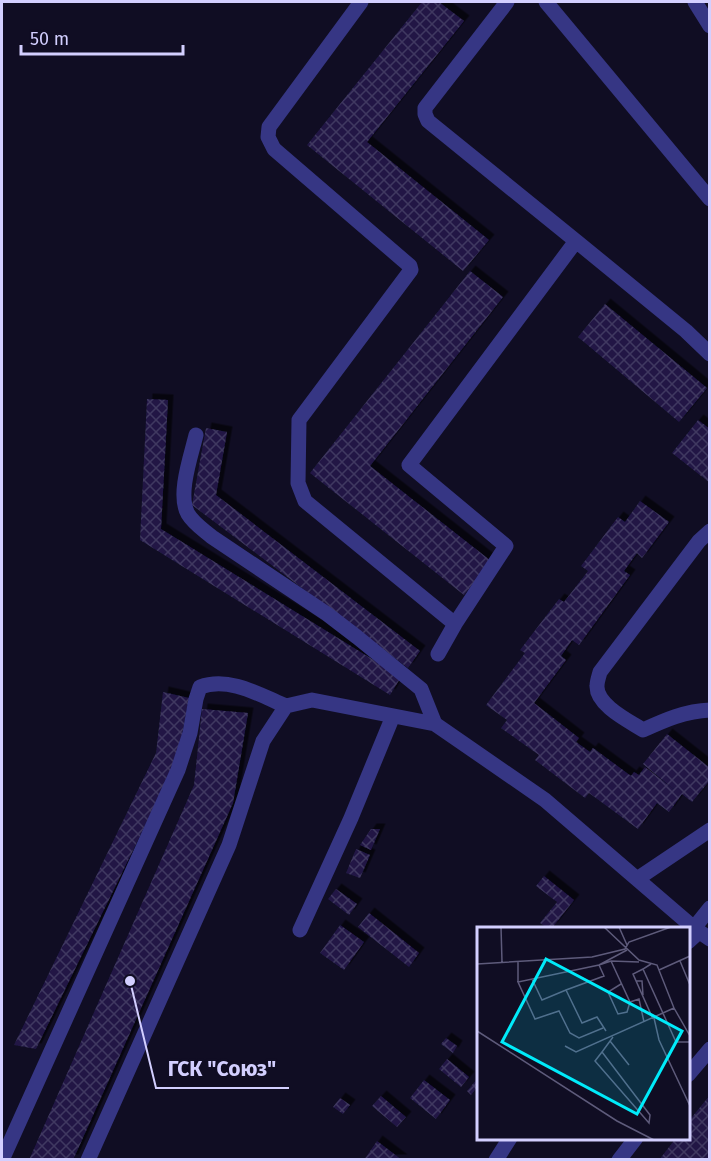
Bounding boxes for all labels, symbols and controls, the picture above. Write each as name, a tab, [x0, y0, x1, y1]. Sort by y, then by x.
scale bar	[21, 18, 183, 56]
text: 50 m	[30, 28, 69, 50]
inset map	[477, 927, 690, 1140]
callout: ГСК "Союз"	[156, 1049, 289, 1088]
text: ГСК "Союз"	[168, 1056, 276, 1082]

